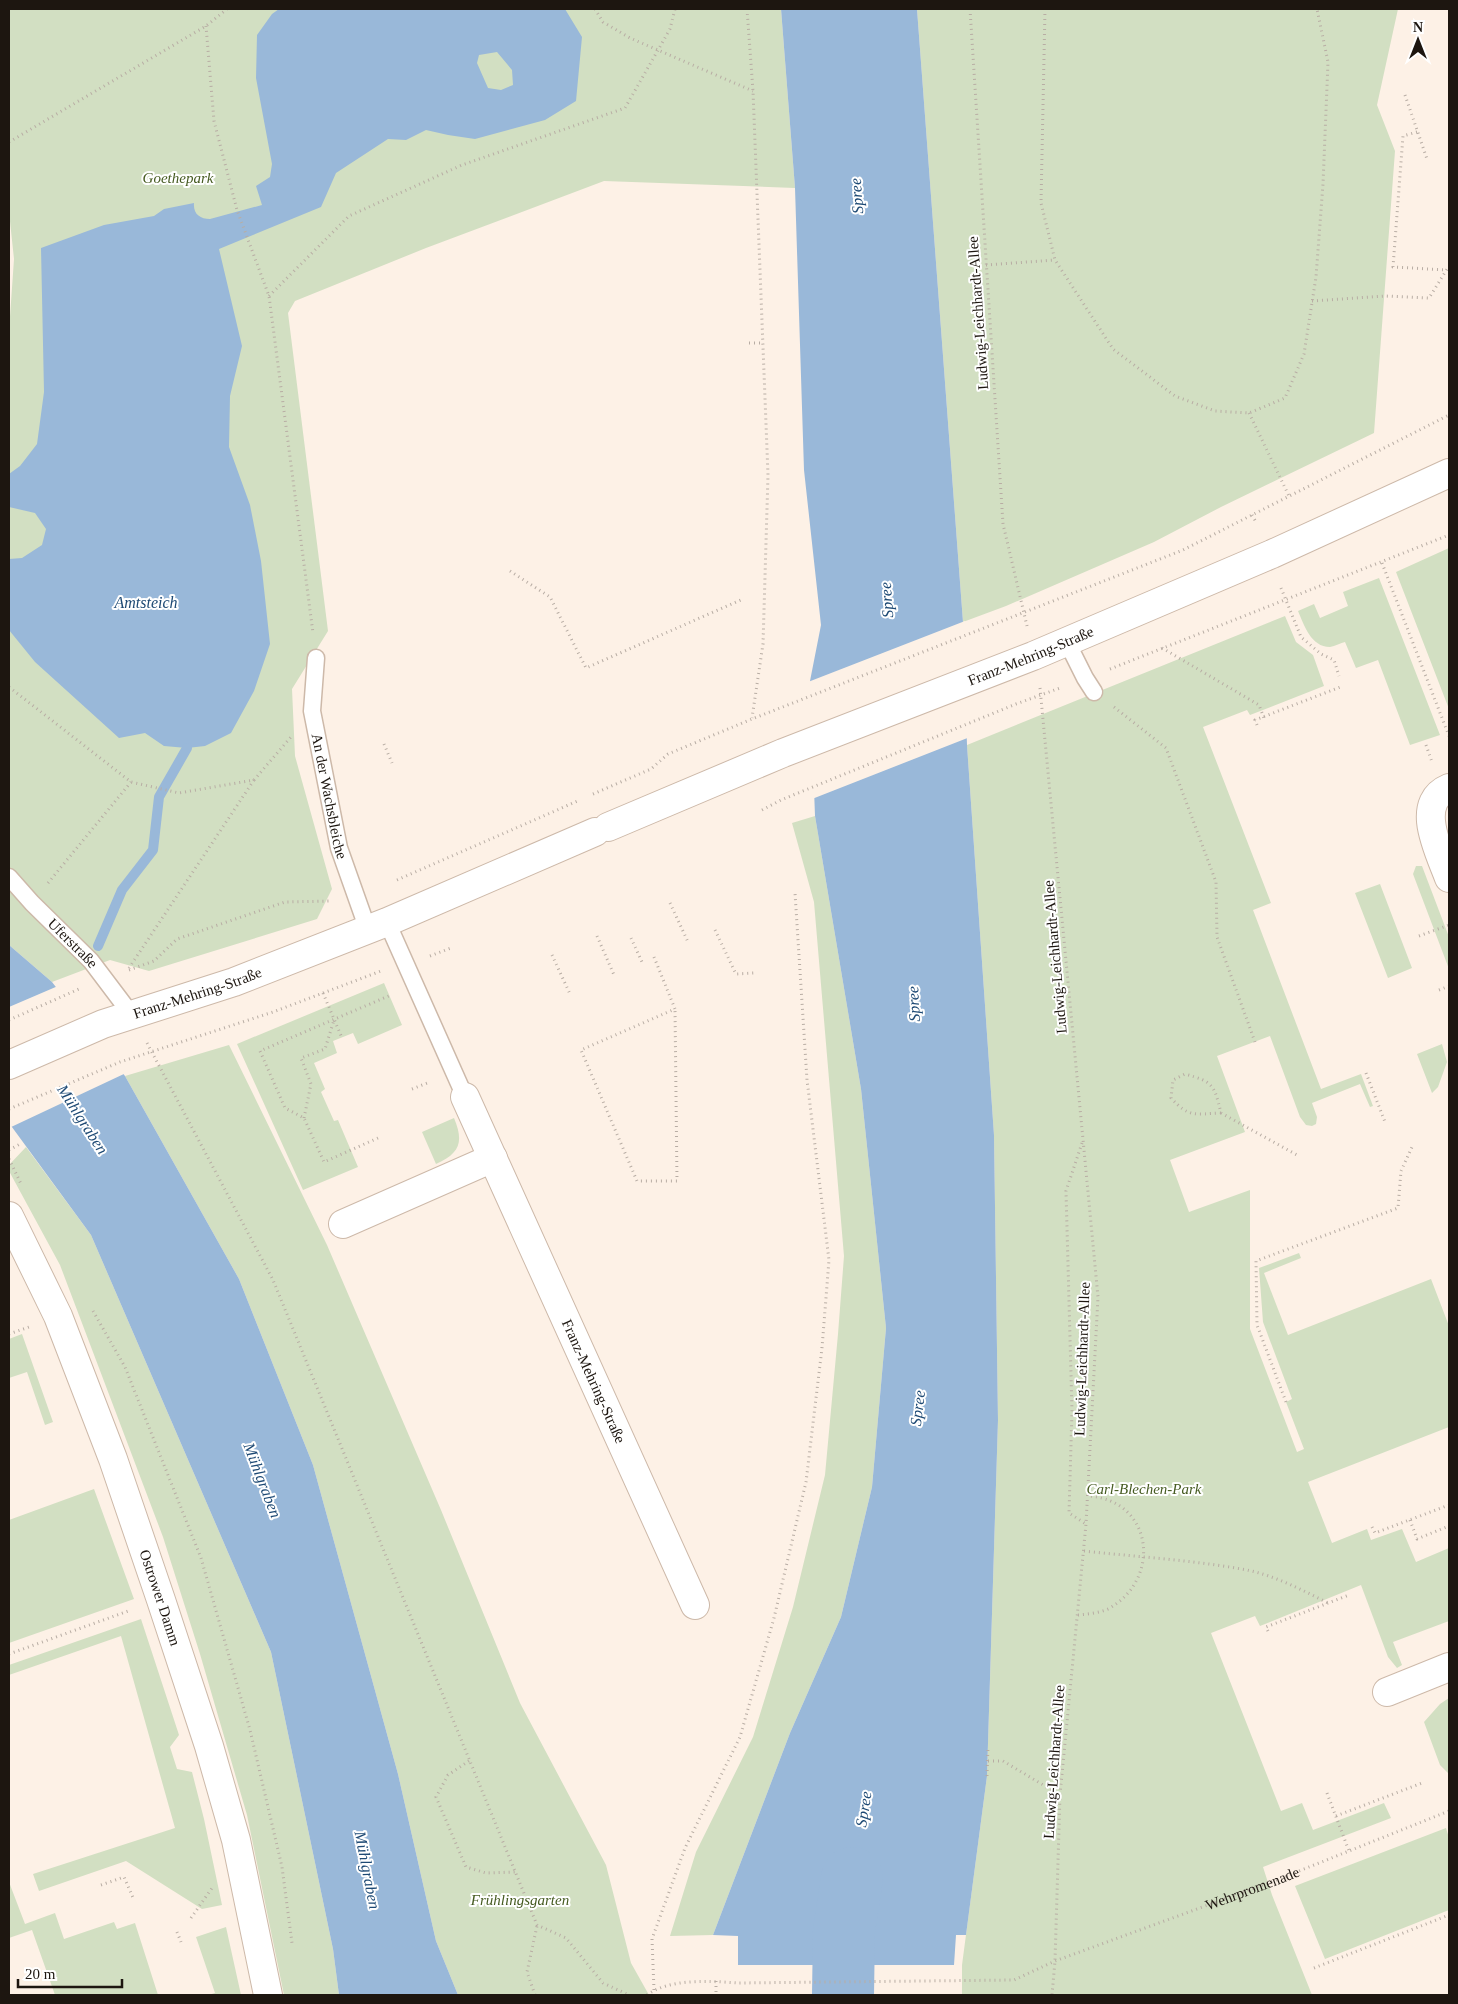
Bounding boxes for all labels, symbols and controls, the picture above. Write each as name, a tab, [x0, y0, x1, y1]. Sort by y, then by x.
north arrow	[1393, 15, 1443, 65]
text: N	[1413, 20, 1423, 35]
park label: Goethepark	[143, 170, 214, 186]
water label: Spree	[847, 177, 867, 214]
street label: Ludwig-Leichhardt-Allee	[965, 235, 991, 390]
water label: Spree	[877, 581, 897, 618]
water label: Amtsteich	[113, 594, 178, 611]
street label: Franz-Mehring-Straße	[966, 623, 1096, 689]
street label: An der Wachsbleiche	[309, 732, 350, 861]
street label: Ludwig-Leichhardt-Allee	[1040, 879, 1070, 1034]
street label: Uferstraße	[45, 915, 101, 971]
street label: Franz-Mehring-Straße	[131, 964, 264, 1022]
water label: Spree	[904, 986, 924, 1022]
water label: Mühlgraben	[53, 1081, 111, 1158]
street label: Ludwig-Leichhardt-Allee	[1071, 1281, 1093, 1436]
street label: Franz-Mehring-Straße	[559, 1317, 629, 1446]
water label: Spree	[907, 1389, 929, 1427]
water label: Mühlgraben	[239, 1439, 285, 1521]
park label: Carl-Blechen-Park	[1087, 1481, 1202, 1497]
street label: Ostrower Damm	[136, 1547, 184, 1648]
street label: Ludwig-Leichhardt-Allee	[1041, 1684, 1067, 1839]
water label: Spree	[852, 1790, 876, 1828]
water label: Mühlgraben	[350, 1829, 383, 1911]
street label: Wehrpromenade	[1203, 1864, 1302, 1913]
park label: Frühlingsgarten	[470, 1892, 569, 1908]
scale bar	[18, 1956, 121, 1988]
text: 20 m	[25, 1966, 56, 1982]

